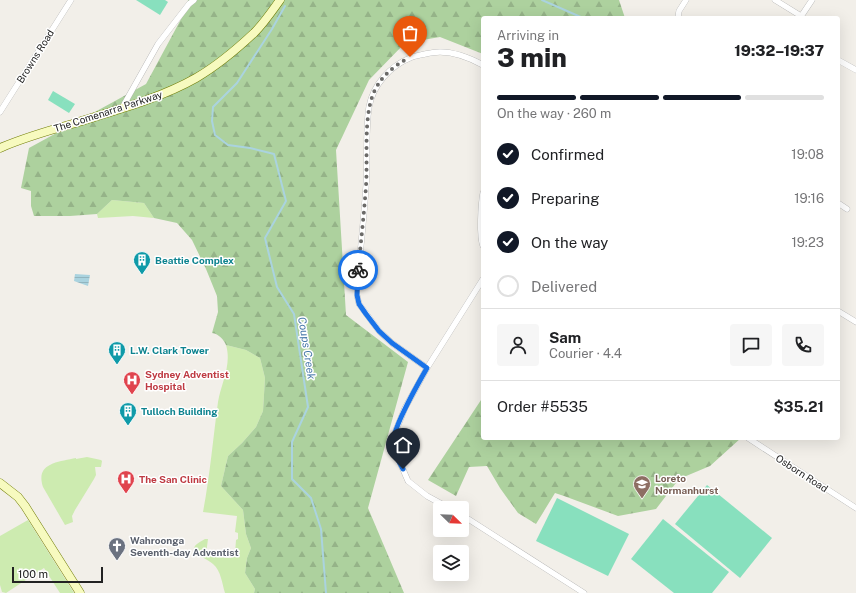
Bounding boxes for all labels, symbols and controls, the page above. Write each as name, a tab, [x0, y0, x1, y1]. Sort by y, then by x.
pin	[393, 16, 427, 57]
icon: bag	[399, 22, 421, 44]
street label: Browns Road	[14, 27, 56, 85]
text: Arriving in	[497, 28, 559, 43]
text: 3 min	[497, 42, 567, 73]
text: 19:32–19:37	[734, 42, 824, 59]
street label: The Comenarra Parkway	[52, 88, 164, 134]
text: On the way · 260 m	[497, 106, 611, 121]
icon: check	[497, 143, 519, 165]
text: Confirmed	[531, 146, 604, 163]
text: 19:08	[791, 147, 824, 162]
icon: check	[497, 187, 519, 209]
text: Preparing	[531, 190, 600, 207]
text: 19:16	[794, 191, 824, 206]
icon: check	[497, 231, 519, 253]
text: On the way	[531, 234, 608, 251]
text: 19:23	[791, 235, 824, 250]
building icon: Beattie Complex	[132, 250, 152, 275]
courier	[338, 250, 378, 290]
place label: Beattie Complex	[155, 254, 234, 266]
icon: bike	[347, 259, 369, 281]
text: Delivered	[531, 278, 597, 295]
water label: Coups Creek	[296, 316, 318, 380]
button: person	[497, 324, 539, 366]
button: chat	[730, 324, 772, 366]
button: phone	[782, 324, 824, 366]
text: Sam	[549, 329, 581, 346]
building icon: L.W. Clark Tower	[107, 340, 127, 365]
place label: L.W. Clark Tower	[130, 344, 209, 356]
text: Courier · 4.4	[549, 346, 622, 361]
place label: Sydney Adventist Hospital	[145, 368, 229, 392]
hospital icon: Sydney Adventist Hospital	[122, 370, 142, 395]
text: Order #5535	[497, 398, 588, 415]
text: $35.21	[773, 398, 824, 415]
building icon: Tulloch Building	[118, 401, 138, 426]
place label: Tulloch Building	[141, 405, 218, 417]
pin	[386, 428, 420, 469]
icon: home	[392, 434, 414, 456]
street label: Osborn Road	[774, 452, 830, 494]
hospital icon: The San Clinic	[116, 469, 136, 494]
place label: Loreto Normanhurst	[655, 472, 719, 496]
place label: The San Clinic	[139, 473, 207, 485]
school or university icon: Loreto Normanhurst	[632, 474, 652, 499]
north arrow	[433, 501, 469, 537]
map controls	[433, 501, 469, 581]
place label: Wahroonga Seventh-day Adventist	[130, 534, 239, 558]
church icon: Wahroonga Seventh-day Adventist	[107, 536, 127, 561]
button: layers	[433, 545, 469, 581]
scale bar	[12, 565, 103, 584]
text: 100 m	[18, 568, 48, 580]

